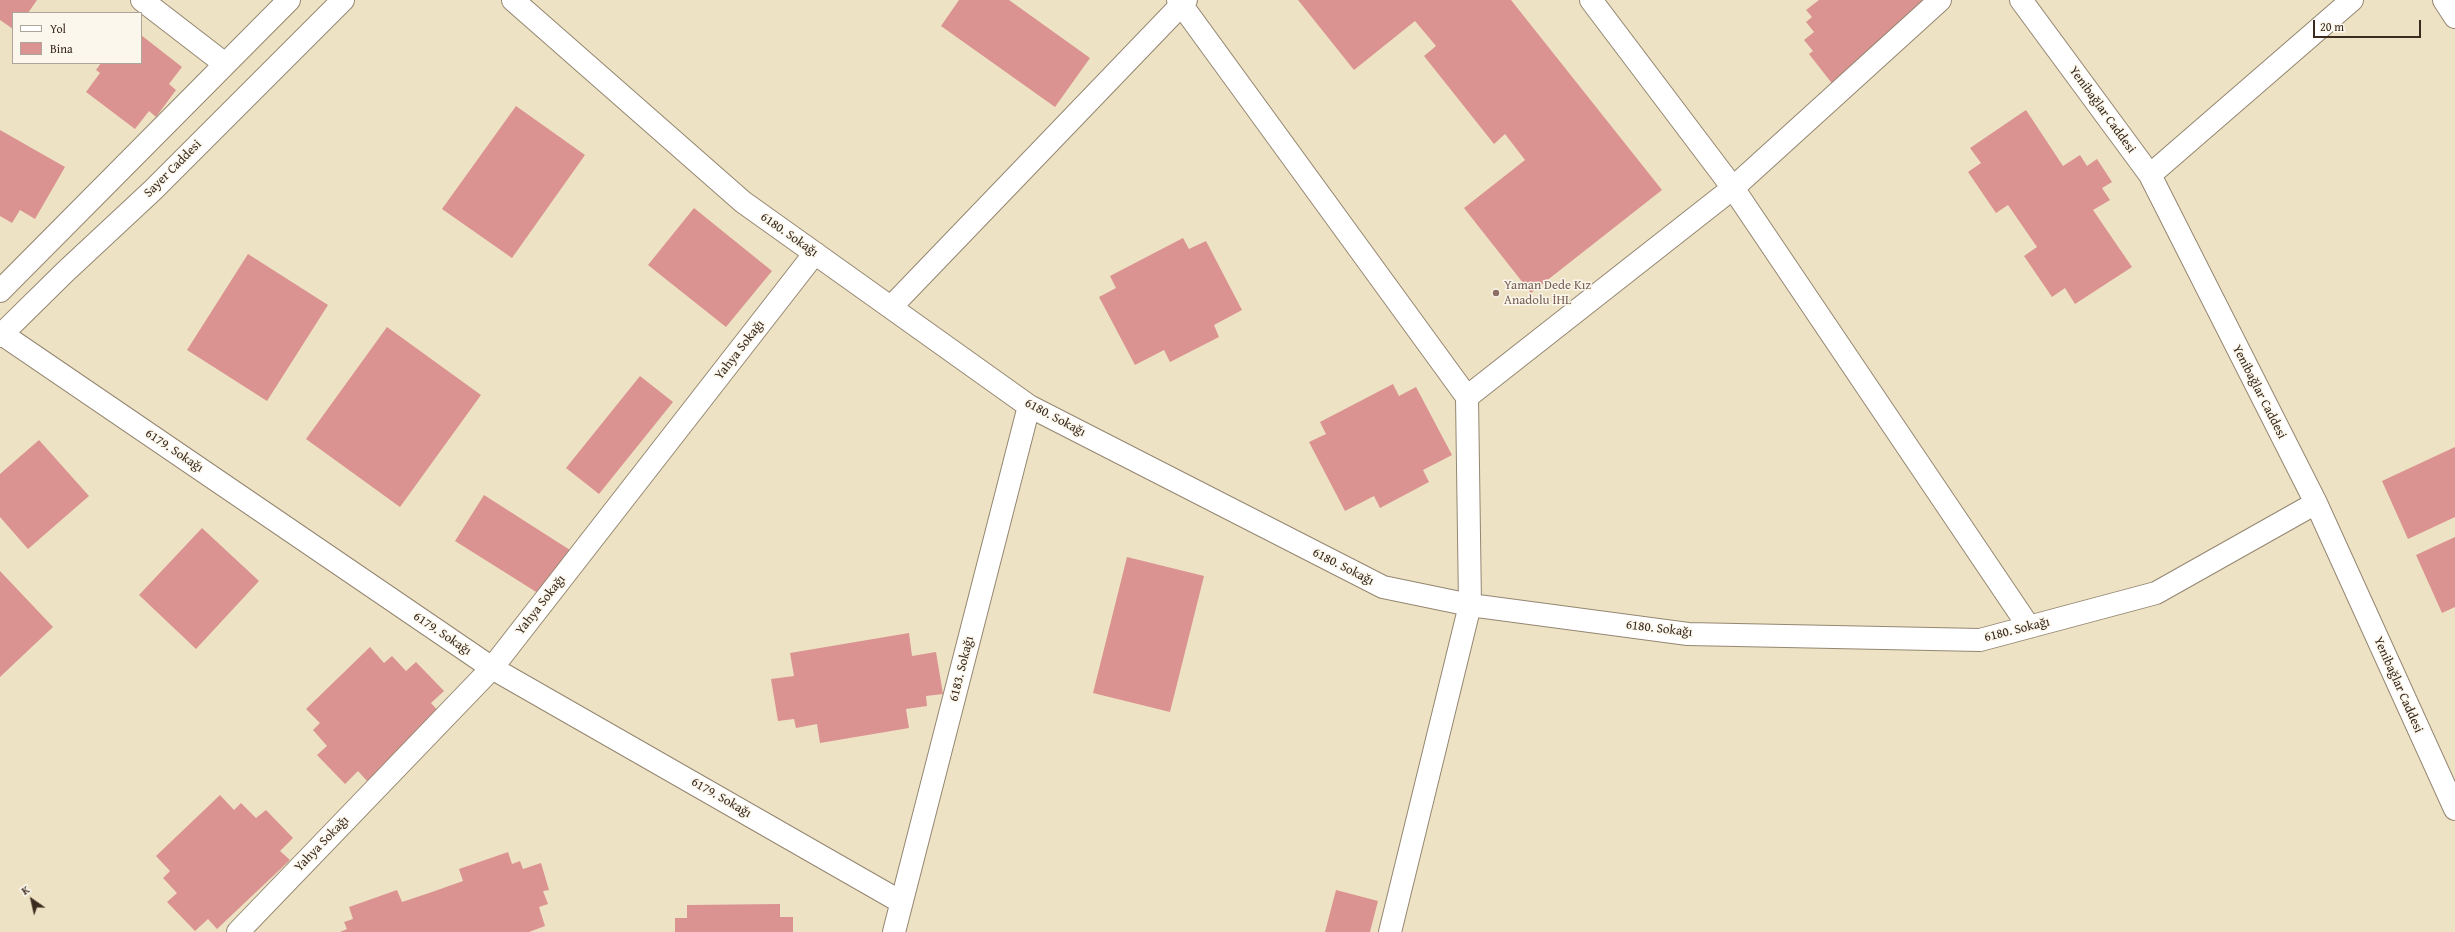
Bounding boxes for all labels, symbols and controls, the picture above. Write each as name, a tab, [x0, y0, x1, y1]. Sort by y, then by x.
legend	[12, 12, 142, 64]
scale bar	[2315, 12, 2423, 38]
text: 20 m	[2320, 18, 2344, 35]
text: Yol	[50, 20, 66, 37]
text: Bina	[50, 40, 73, 57]
street label: Yenibağlar Caddesi	[2065, 64, 2139, 156]
street label: Sayer Caddesi	[141, 137, 205, 201]
street label: 6180. Sokağı	[757, 209, 821, 261]
place label: Yaman Dede Kız Anadolu İHL	[1504, 278, 1591, 309]
marker: Yaman Dede Kız Anadolu İHL	[1491, 288, 1501, 298]
street label: Yahya Sokağı	[712, 317, 768, 383]
street label: Yenibağlar Caddesi	[2229, 342, 2289, 442]
street label: 6180. Sokağı	[1022, 395, 1088, 441]
street label: 6179. Sokağı	[142, 426, 206, 476]
street label: 6180. Sokağı	[1310, 545, 1376, 589]
street label: Yahya Sokağı	[513, 572, 569, 638]
street label: 6179. Sokağı	[410, 609, 474, 659]
street label: 6180. Sokağı	[1983, 614, 2051, 646]
street label: 6180. Sokağı	[1625, 617, 1693, 641]
street label: 6183. Sokağı	[946, 635, 978, 703]
street label: Yenibağlar Caddesi	[2370, 635, 2426, 735]
street label: 6179. Sokağı	[688, 775, 754, 821]
street label: Yahya Sokağı	[292, 813, 352, 875]
north arrow	[12, 880, 52, 920]
text: K	[18, 881, 33, 899]

